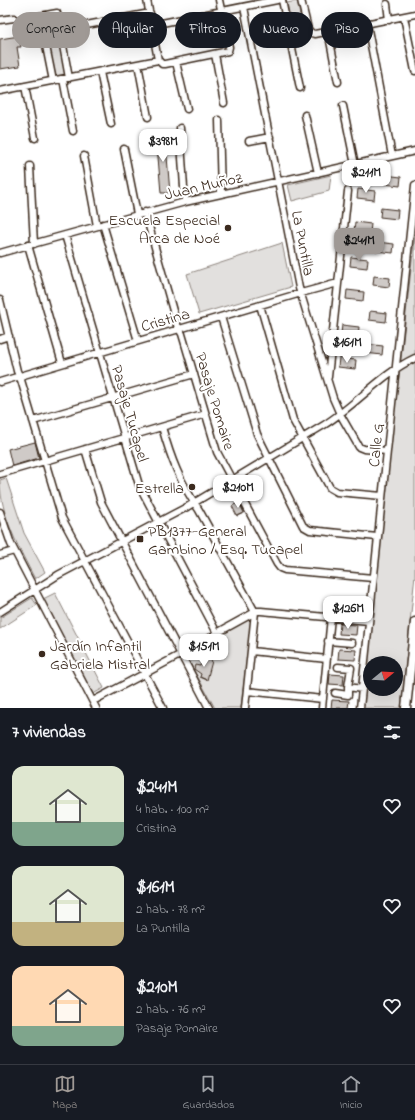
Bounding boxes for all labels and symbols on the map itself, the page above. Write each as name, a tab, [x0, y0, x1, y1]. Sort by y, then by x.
pin: $398M	[135, 129, 191, 163]
pin: $211M	[338, 160, 394, 194]
street label: Juan Muñoz	[162, 166, 245, 208]
place label: Escuela Especial Arca de Noé	[108, 209, 221, 251]
street label: La Puntilla	[284, 209, 320, 278]
marker: Escuela Especial Arca de Noé	[223, 223, 233, 233]
pin: $241M	[331, 228, 387, 262]
street label: Cristina	[138, 303, 193, 339]
pin: $161M	[319, 330, 375, 364]
street label: Pasaje Pomaire	[188, 350, 241, 454]
street label: Pasaje Tucapel	[104, 362, 154, 465]
street label: Calle G	[363, 422, 391, 468]
pin: $210M	[210, 475, 266, 509]
place label: Estrella	[135, 477, 184, 501]
marker: Estrella	[187, 482, 197, 492]
place label: PB1377-General Gambino / Esq. Tucapel	[148, 520, 303, 562]
marker: PB1377-General Gambino / Esq. Tucapel	[135, 534, 145, 544]
pin: $126M	[320, 596, 376, 630]
pin: $151M	[176, 634, 232, 668]
place label: Jardín Infantil Gabriela Mistral	[50, 635, 150, 677]
marker: Jardín Infantil Gabriela Mistral	[37, 649, 47, 659]
north arrow	[363, 656, 403, 696]

